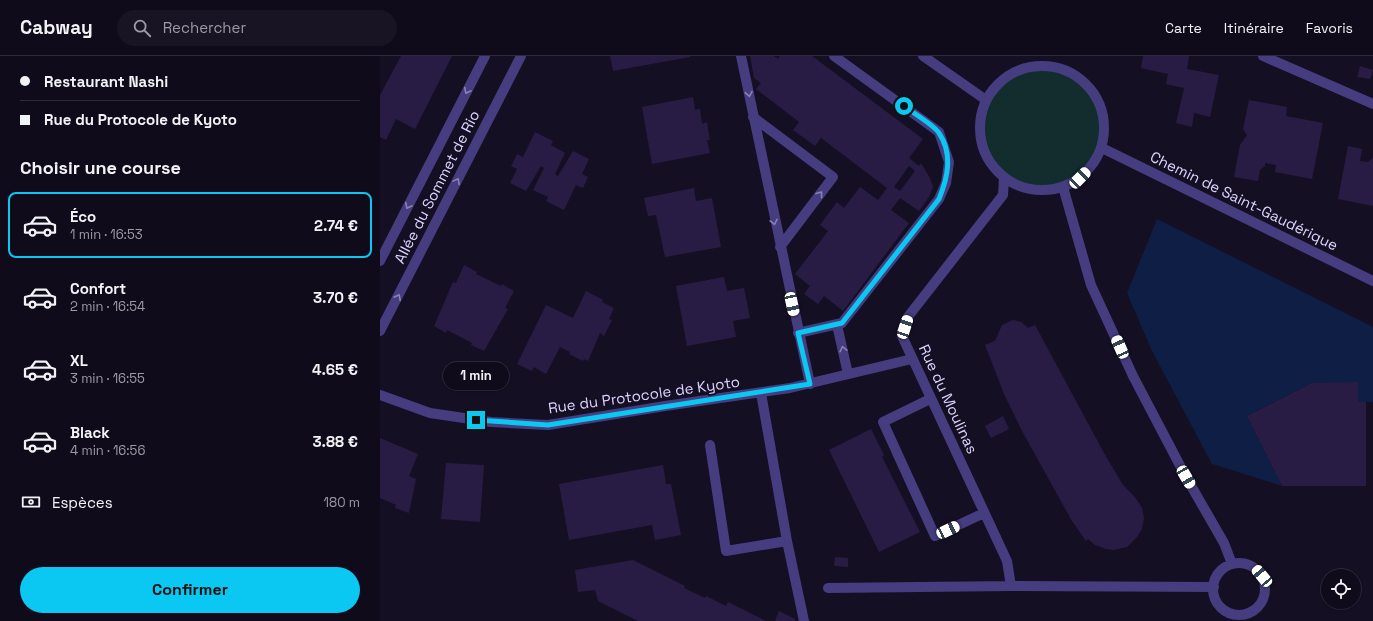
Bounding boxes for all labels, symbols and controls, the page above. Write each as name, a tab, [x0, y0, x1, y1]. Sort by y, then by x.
search box	[117, 10, 397, 46]
text: Cabway	[20, 15, 93, 40]
icon: search	[131, 17, 153, 39]
text: Rechercher	[163, 18, 246, 37]
text: Carte	[1165, 19, 1202, 37]
text: Itinéraire	[1224, 19, 1284, 37]
text: Favoris	[1306, 19, 1353, 37]
text: Restaurant Nashi	[44, 72, 168, 91]
one-way arrow	[465, 86, 472, 94]
one-way arrow	[744, 91, 752, 97]
route start	[895, 97, 913, 115]
street label: Allée du Sommet de Rio	[390, 107, 483, 267]
text: Rue du Protocole de Kyoto	[44, 110, 237, 129]
street label: Chemin de Saint-Gaudérique	[1147, 147, 1341, 254]
text: Choisir une course	[20, 156, 181, 179]
car	[1067, 165, 1093, 191]
one-way arrow	[452, 178, 460, 185]
one-way arrow	[815, 191, 822, 198]
one-way arrow	[405, 202, 413, 210]
icon: car	[22, 207, 58, 243]
text: Éco	[70, 207, 96, 226]
text: 2.74 €	[314, 216, 358, 235]
one-way arrow	[770, 218, 778, 225]
text: 1 min · 16:53	[70, 226, 143, 243]
icon: car	[22, 279, 58, 315]
text: Confort	[70, 279, 126, 298]
text: 3.70 €	[313, 288, 358, 307]
car	[784, 291, 800, 317]
one-way arrow	[393, 293, 401, 301]
text: 2 min · 16:54	[70, 298, 145, 315]
car	[896, 314, 914, 340]
car	[1110, 334, 1130, 360]
street label: Rue du Moulinas	[915, 341, 982, 457]
one-way arrow	[839, 346, 847, 353]
icon: car	[22, 351, 58, 387]
text: XL	[70, 351, 88, 370]
text: 4.65 €	[312, 360, 358, 379]
callout: 1 min	[443, 362, 509, 390]
text: 1 min	[460, 367, 492, 384]
text: 3 min · 16:55	[70, 370, 145, 387]
street label: Rue du Protocole de Kyoto	[547, 372, 741, 417]
route end	[467, 411, 485, 429]
icon: car	[22, 423, 58, 459]
text: Black	[70, 423, 110, 442]
text: 3.88 €	[312, 432, 358, 451]
text: 4 min · 16:56	[70, 442, 145, 459]
car	[1175, 464, 1197, 490]
icon: cash	[20, 491, 42, 513]
text: Espèces	[52, 493, 113, 512]
text: 180 m	[324, 494, 360, 511]
car	[935, 519, 961, 541]
car	[1250, 563, 1274, 589]
button: Confirmer	[20, 567, 360, 613]
map controls	[1321, 569, 1361, 609]
button: locate	[1321, 569, 1361, 609]

